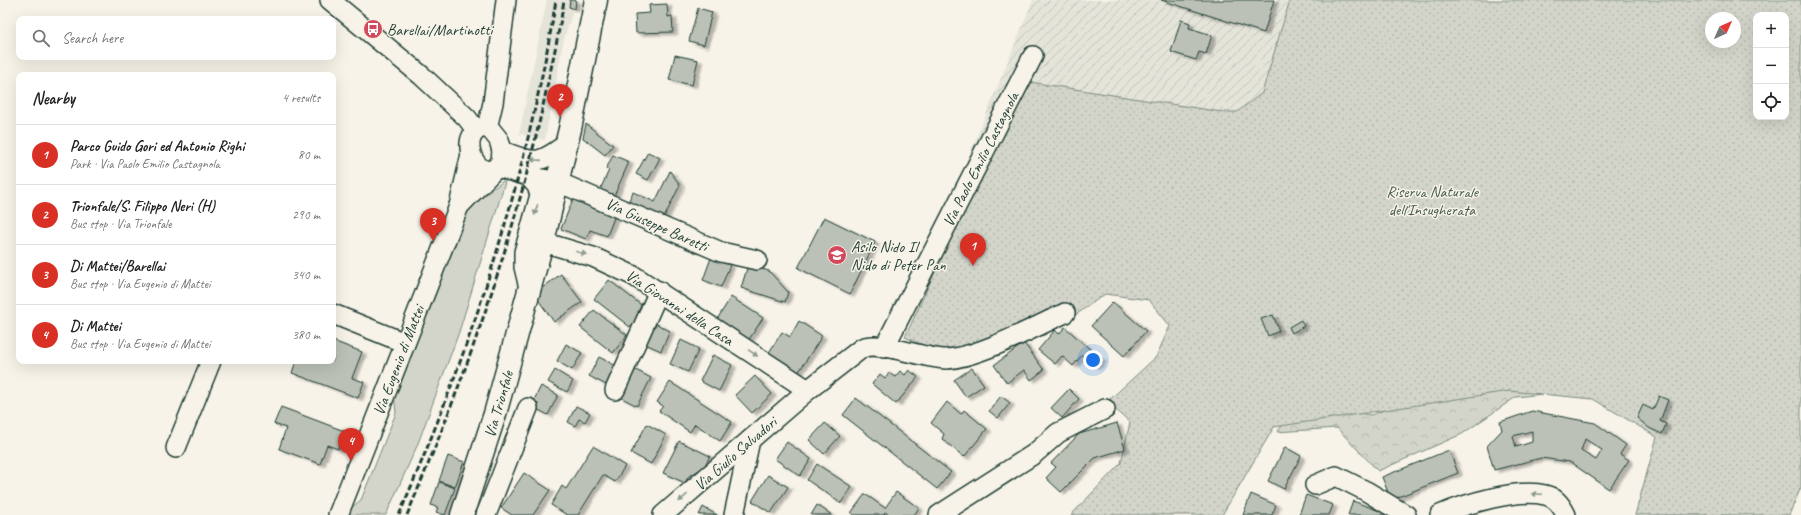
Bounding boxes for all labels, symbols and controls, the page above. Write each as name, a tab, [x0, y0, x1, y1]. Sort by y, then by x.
north arrow	[1705, 12, 1741, 48]
map controls	[1753, 12, 1789, 120]
button: +	[1753, 12, 1789, 48]
search box	[16, 16, 336, 60]
bus stop icon: Barellai/Martinotti	[362, 18, 384, 40]
place label: Barellai/Martinotti	[387, 20, 495, 40]
icon: search	[30, 27, 52, 49]
text: Search here	[62, 29, 123, 48]
button: −	[1753, 48, 1789, 84]
pin: 2	[547, 84, 573, 117]
button: locate	[1753, 84, 1789, 120]
text: Nearby	[32, 88, 75, 109]
street label: Via Paolo Emilio Castagnola	[938, 88, 1024, 230]
text: 4 results	[282, 90, 320, 106]
text: Parco Guido Gori ed Antonio Righi	[70, 137, 244, 156]
text: 1	[42, 147, 48, 163]
text: 80 m	[298, 147, 320, 163]
text: Park · Via Paolo Emilio Castagnola	[70, 156, 220, 172]
one-way arrow	[530, 156, 542, 163]
park label: Riserva Naturale dell'Insugherata	[1386, 182, 1480, 220]
street label: Via Giuseppe Baretti	[602, 193, 713, 257]
text: Trionfale/S. Filippo Neri (H)	[70, 197, 215, 216]
one-way arrow	[533, 204, 539, 217]
text: 2	[42, 207, 48, 223]
text: 290 m	[292, 207, 320, 223]
pin: 3	[420, 208, 446, 241]
text: Bus stop · Via Trionfale	[70, 216, 172, 232]
pin: 1	[960, 233, 986, 266]
place label: Asilo Nido Il Nido di Peter Pan	[851, 237, 947, 275]
school or university icon: Asilo Nido Il Nido di Peter Pan	[826, 244, 848, 266]
one-way arrow	[575, 250, 587, 256]
text: Di Mattei/Barellai	[70, 257, 165, 276]
street label: Via Giovanni della Casa	[622, 266, 738, 351]
text: 3	[42, 267, 48, 283]
text: 340 m	[292, 267, 320, 283]
text: Bus stop · Via Eugenio di Mattei	[70, 276, 210, 292]
street label: Via Eugenio di Mattei	[369, 301, 430, 418]
text: Di Mattei	[70, 317, 121, 336]
text: 4	[42, 327, 48, 343]
text: 380 m	[292, 327, 320, 343]
text: Bus stop · Via Eugenio di Mattei	[70, 336, 210, 352]
one-way arrow	[747, 350, 758, 357]
your location	[1083, 350, 1103, 370]
street label: Via Trionfale	[480, 367, 518, 440]
street label: Via Giulio Salvadori	[690, 411, 783, 495]
pin: 4	[338, 428, 364, 461]
one-way arrow	[1530, 491, 1543, 497]
one-way arrow	[677, 493, 688, 502]

